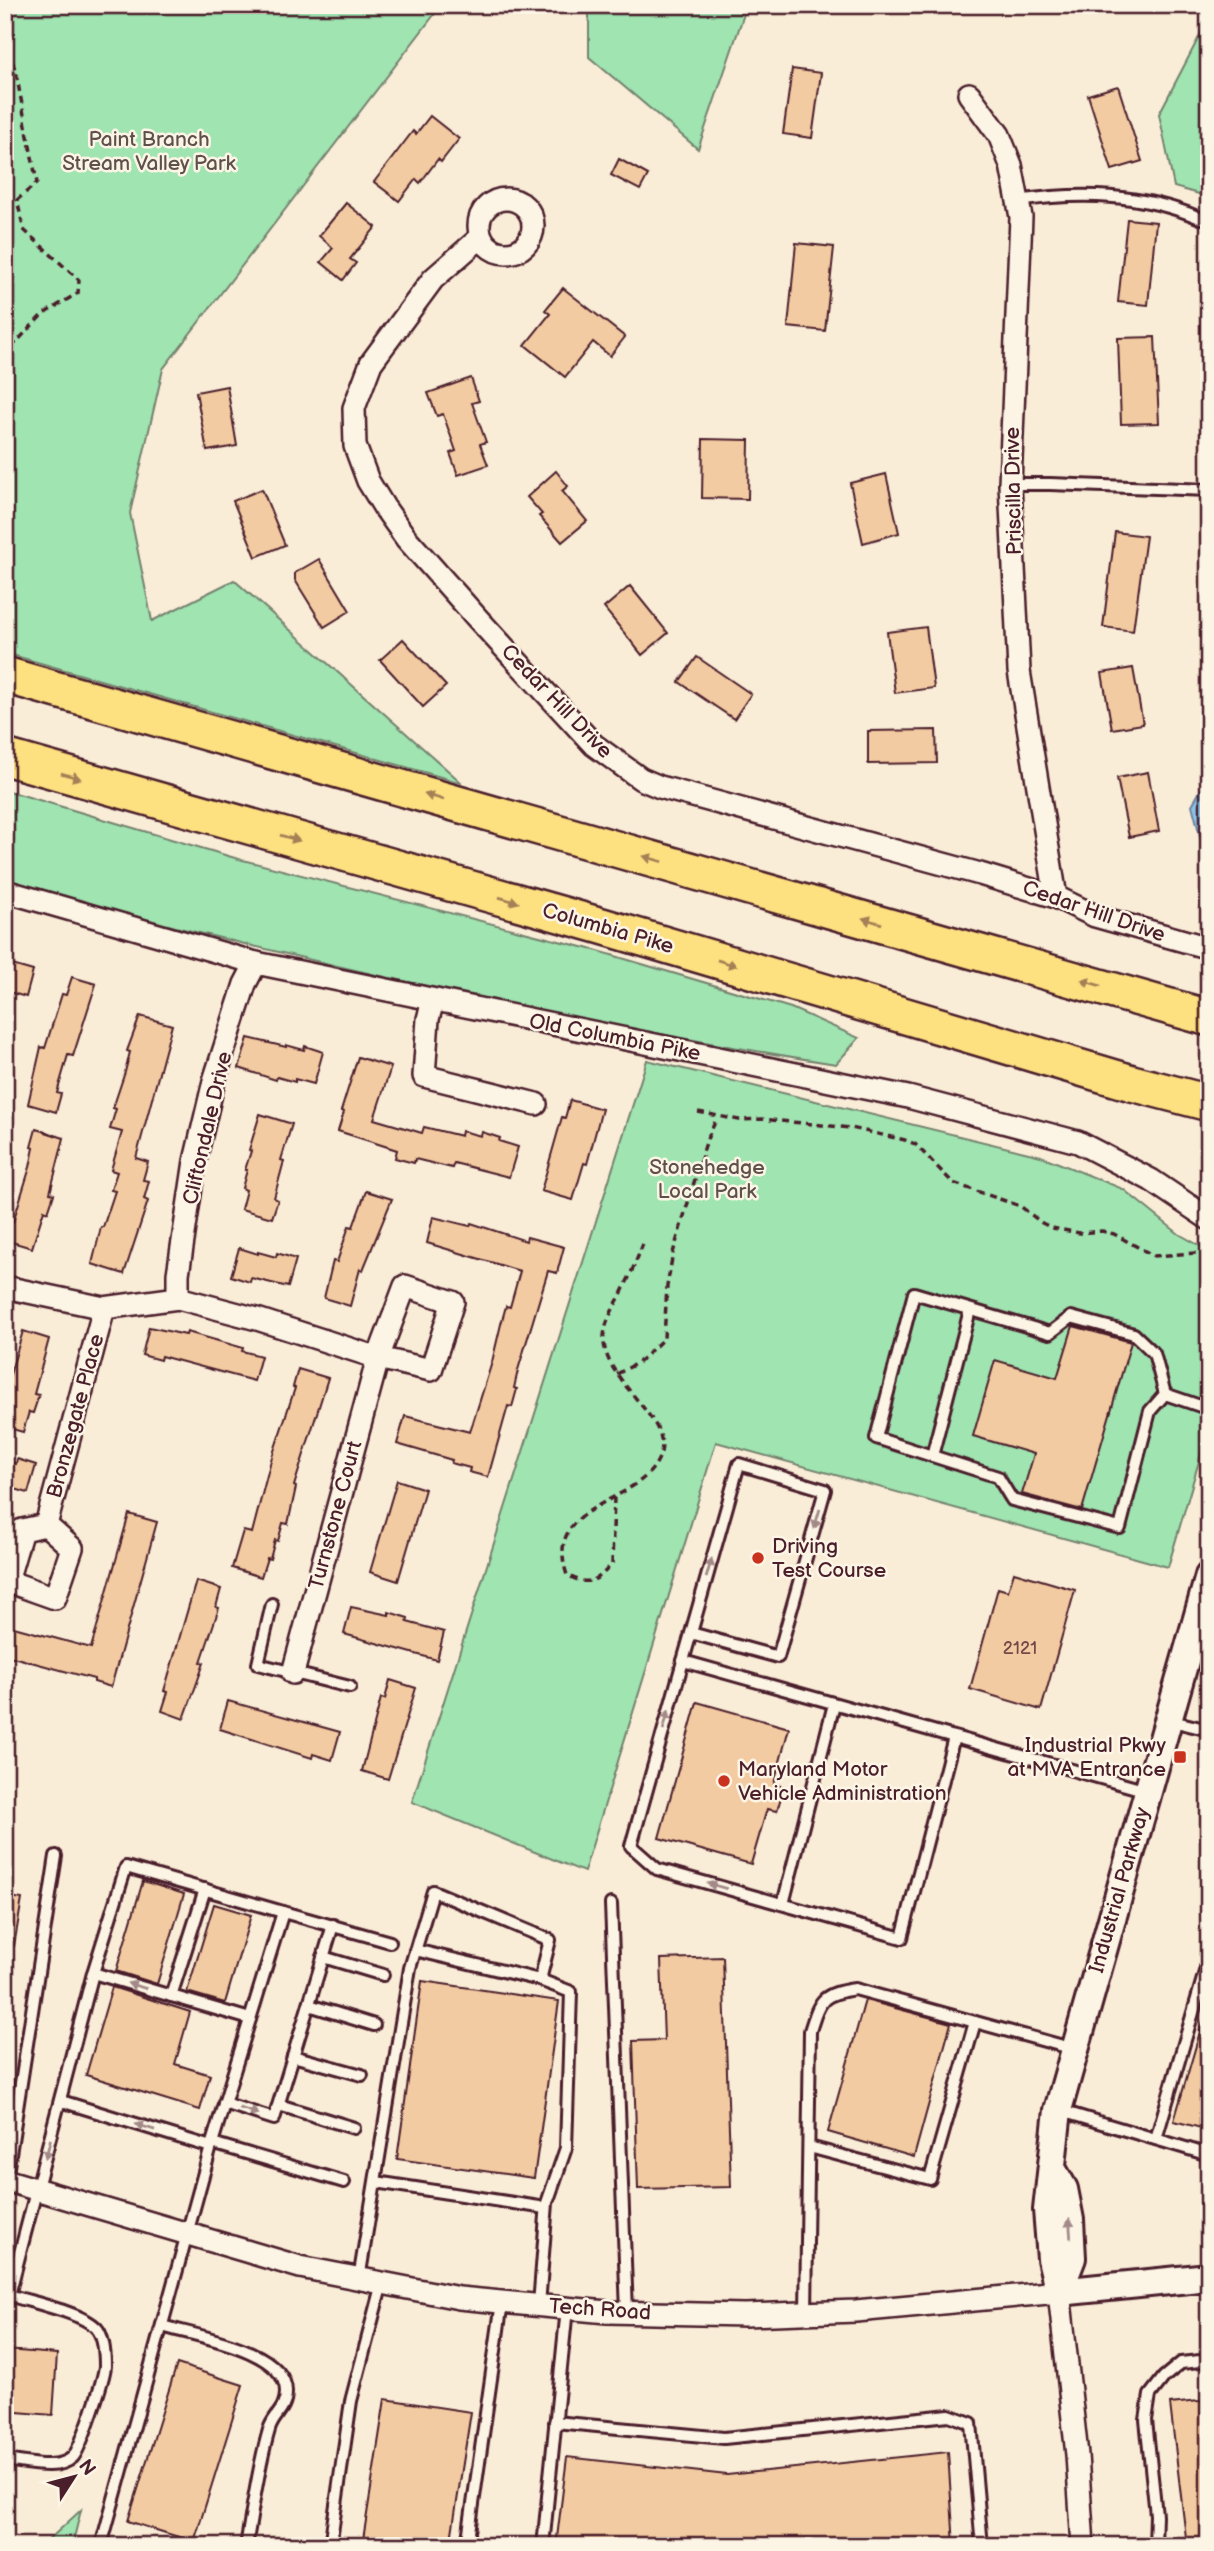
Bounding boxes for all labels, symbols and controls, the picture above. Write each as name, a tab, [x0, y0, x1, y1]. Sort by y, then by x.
park label: Paint Branch Stream Valley Park	[62, 127, 237, 176]
street label: Priscilla Drive	[1000, 427, 1027, 555]
street label: Cedar Hill Drive	[496, 639, 617, 764]
one-way arrow	[61, 771, 82, 781]
one-way arrow	[423, 791, 444, 801]
one-way arrow	[280, 833, 301, 843]
one-way arrow	[642, 853, 663, 863]
street label: Cedar Hill Drive	[1019, 875, 1168, 948]
one-way arrow	[498, 895, 519, 905]
street label: Columbia Pike	[539, 898, 676, 959]
one-way arrow	[861, 915, 882, 925]
one-way arrow	[717, 959, 738, 969]
one-way arrow	[1080, 977, 1101, 987]
street label: Old Columbia Pike	[527, 1009, 703, 1066]
street label: Cliftondale Drive	[178, 1049, 237, 1207]
park label: Stonehedge Local Park	[649, 1155, 765, 1204]
street label: Bronzegate Place	[42, 1331, 109, 1501]
street label: Turnstone Court	[304, 1438, 367, 1592]
one-way arrow	[811, 1509, 821, 1530]
place label: Driving Test Course	[772, 1534, 886, 1583]
marker: Driving Test Course	[750, 1550, 766, 1566]
one-way arrow	[705, 1557, 715, 1578]
house number: 2121	[1003, 1638, 1037, 1659]
one-way arrow	[662, 1709, 672, 1730]
place label: Industrial Pkwy at MVA Entrance	[1007, 1733, 1167, 1782]
marker: Industrial Pkwy at MVA Entrance	[1172, 1749, 1188, 1765]
place label: Maryland Motor Vehicle Administration	[738, 1757, 947, 1806]
marker: Maryland Motor Vehicle Administration	[716, 1773, 732, 1789]
street label: Industrial Parkway	[1084, 1804, 1155, 1976]
one-way arrow	[706, 1880, 727, 1890]
one-way arrow	[126, 1981, 147, 1991]
one-way arrow	[239, 2106, 260, 2117]
one-way arrow	[135, 2121, 156, 2132]
one-way arrow	[42, 2138, 53, 2160]
one-way arrow	[1064, 2217, 1075, 2239]
street label: Tech Road	[548, 2293, 652, 2326]
north arrow	[38, 2442, 108, 2512]
text: N	[73, 2455, 100, 2480]

